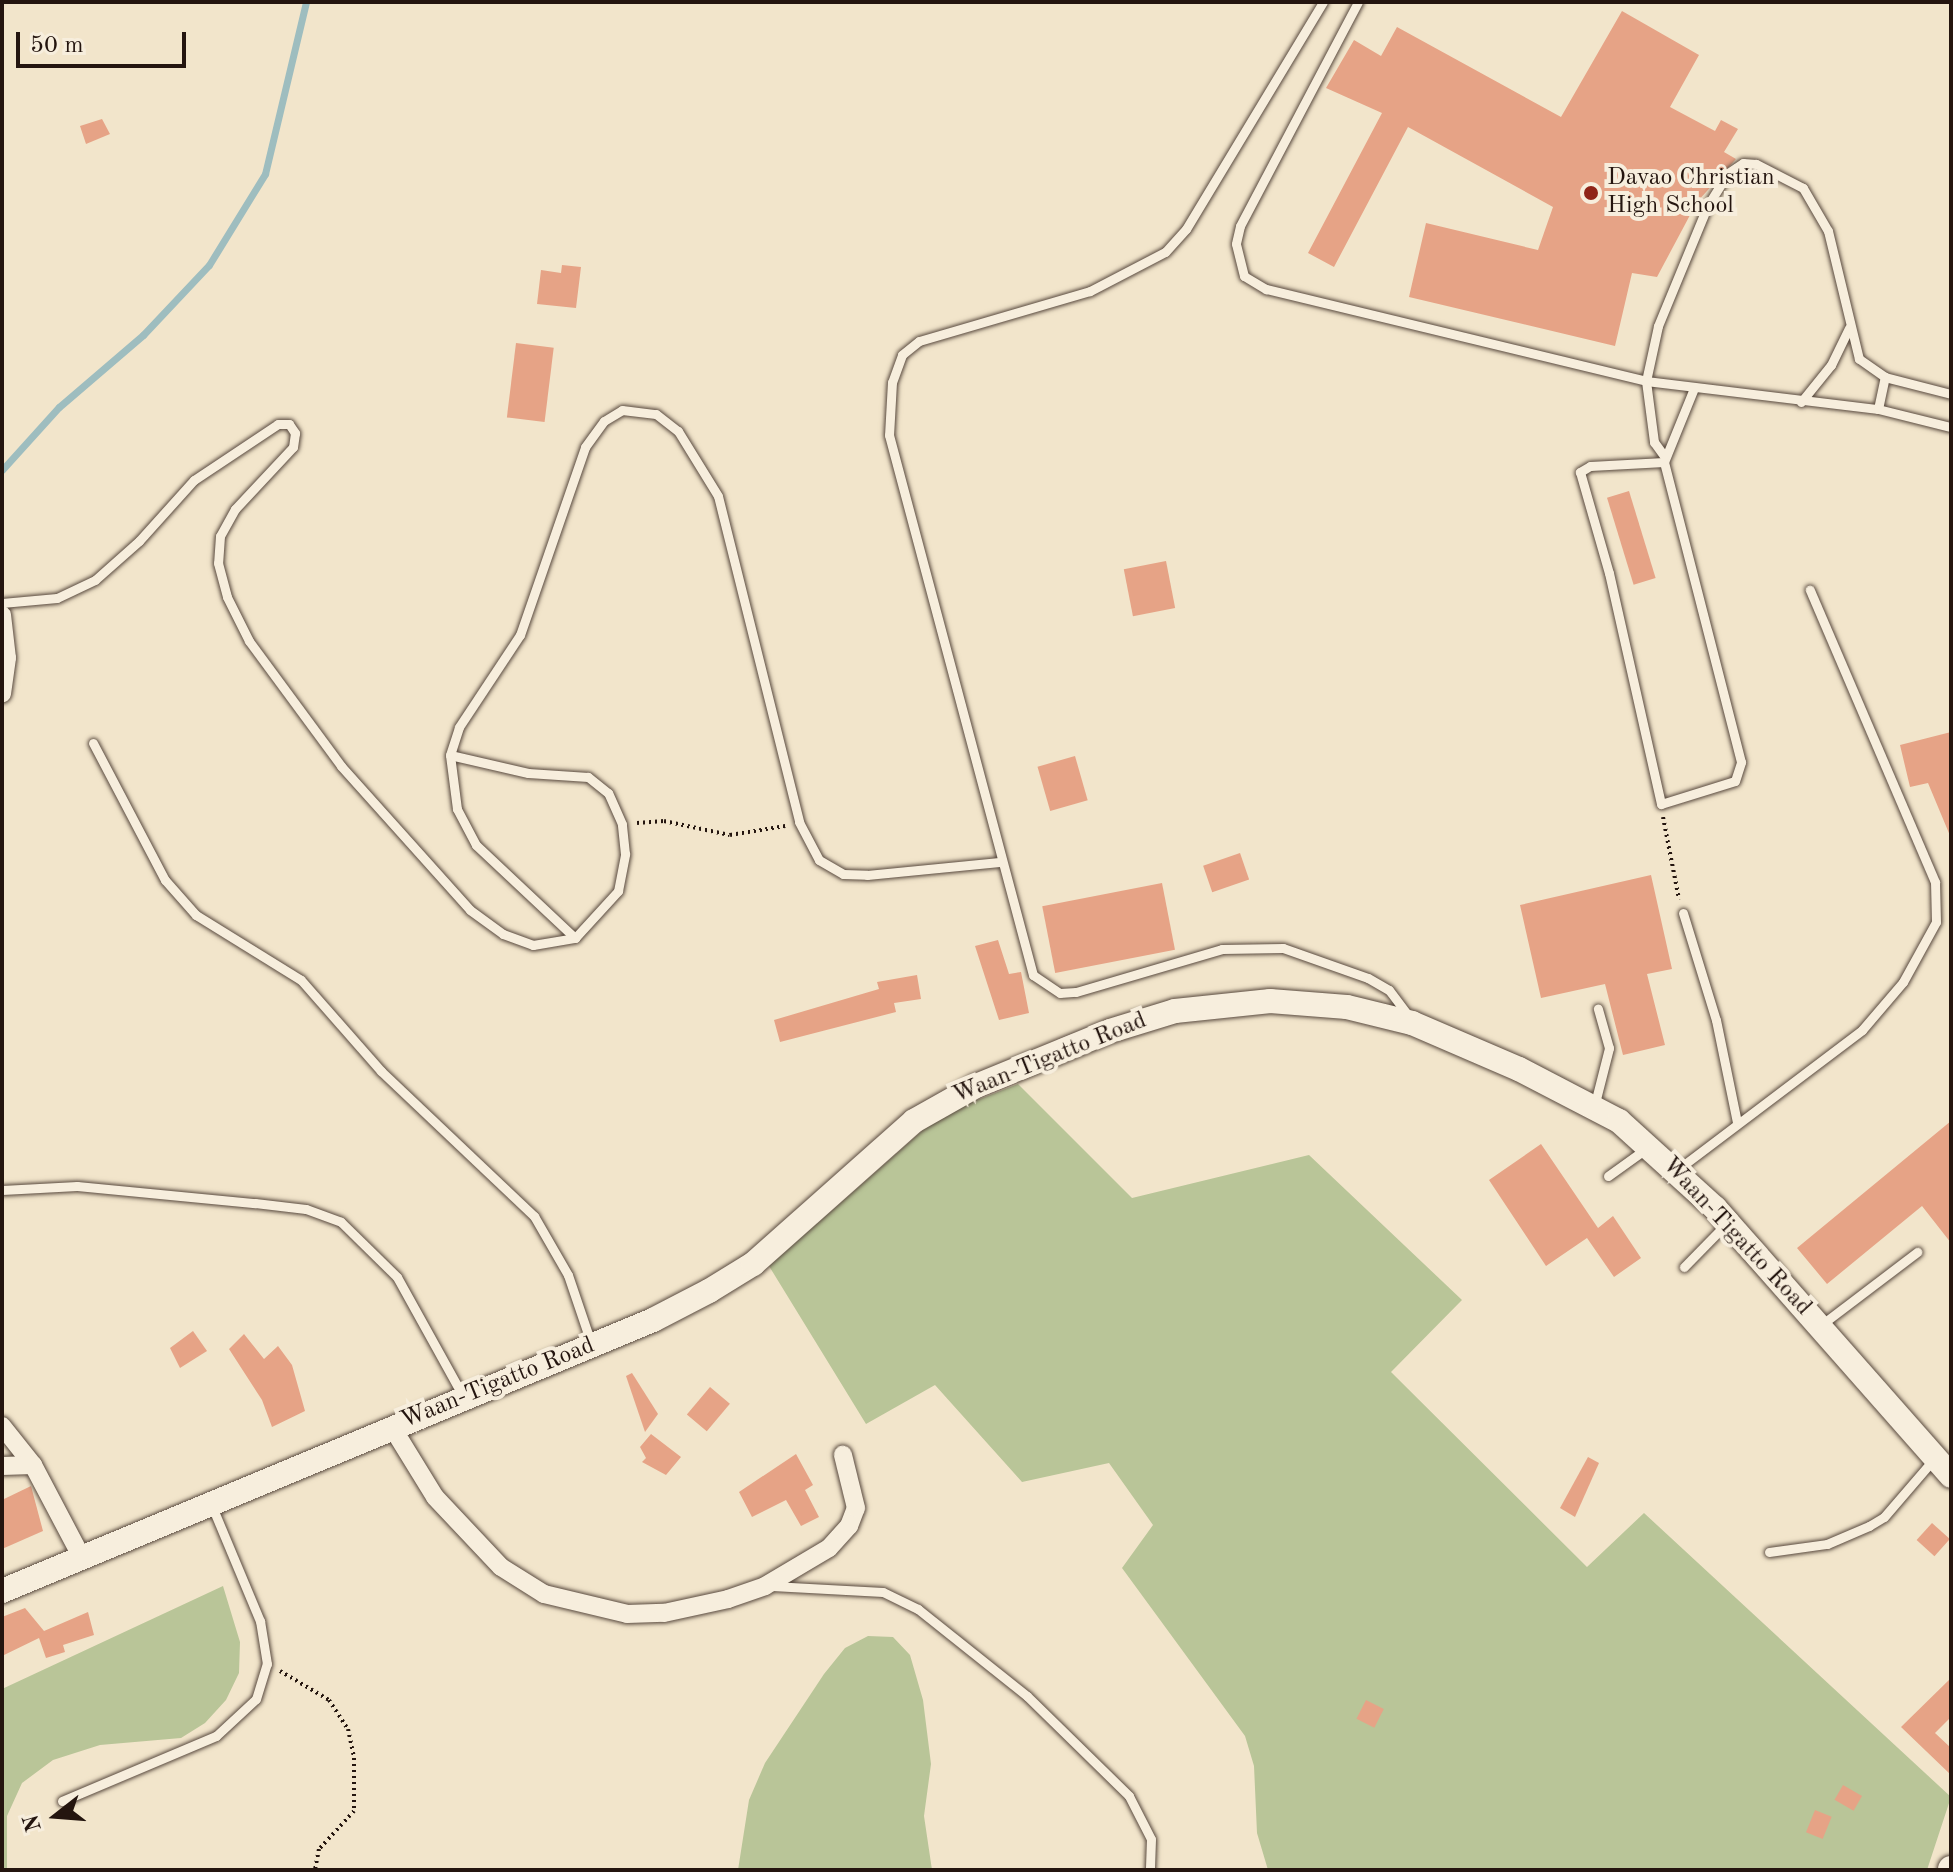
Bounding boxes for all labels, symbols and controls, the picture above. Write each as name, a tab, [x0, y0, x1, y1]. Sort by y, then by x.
scale bar	[20, 16, 190, 66]
text: 50 m	[30, 34, 84, 58]
place label: Davao Christian High School	[1607, 165, 1775, 221]
marker: Davao Christian High School	[1582, 184, 1600, 202]
street label: Waan-Tigatto Road	[949, 1007, 1151, 1111]
street label: Waan-Tigatto Road	[1655, 1152, 1817, 1322]
street label: Waan-Tigatto Road	[397, 1332, 599, 1436]
north arrow	[16, 1776, 96, 1856]
text: N	[20, 1812, 46, 1834]

